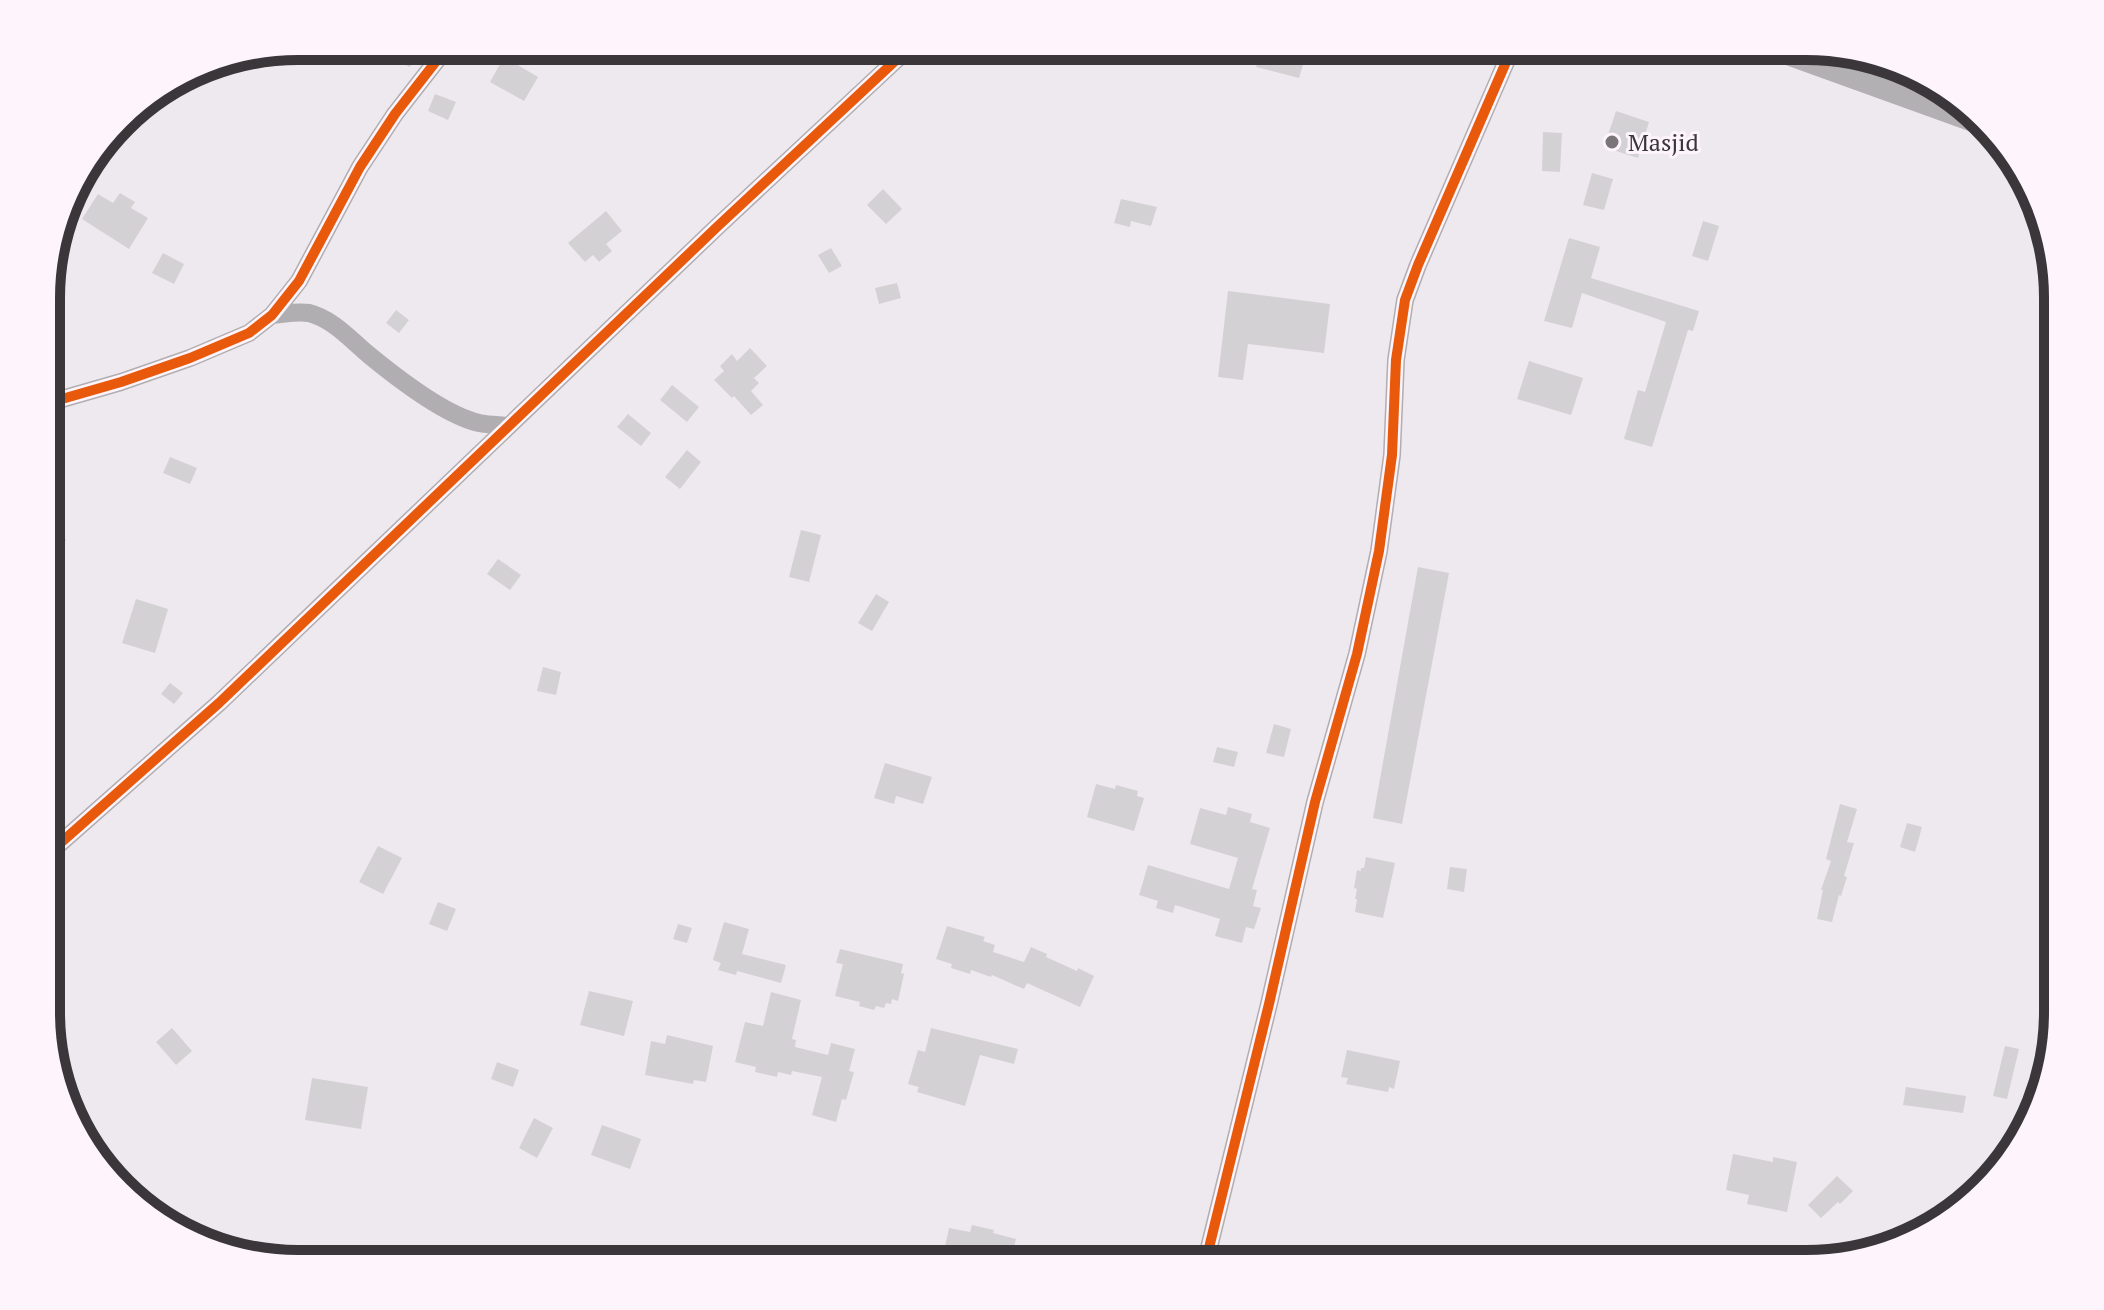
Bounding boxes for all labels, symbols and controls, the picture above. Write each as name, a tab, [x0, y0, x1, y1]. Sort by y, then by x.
place label: Masjid	[1628, 126, 1699, 158]
marker: Masjid	[1603, 133, 1621, 151]

